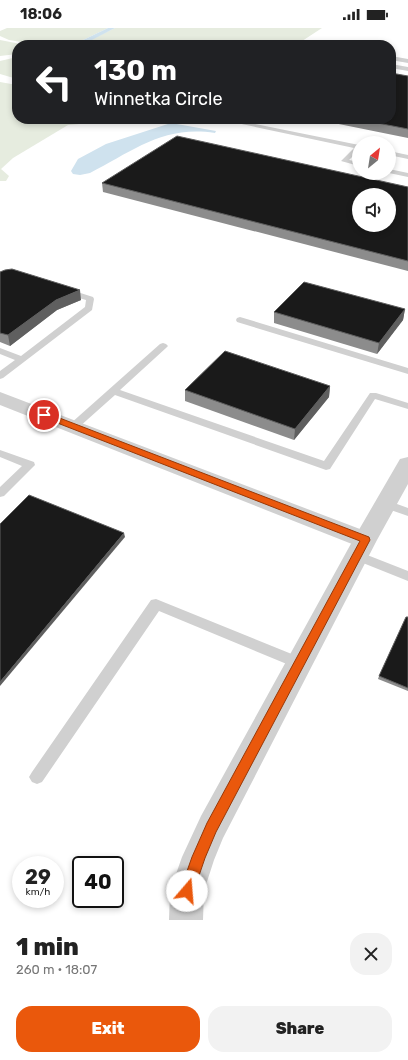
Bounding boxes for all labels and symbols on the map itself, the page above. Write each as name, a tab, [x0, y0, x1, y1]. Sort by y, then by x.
north arrow	[352, 136, 396, 180]
pin	[27, 398, 61, 432]
speed limit sign: 40	[72, 856, 124, 908]
position arrow	[166, 870, 208, 912]

